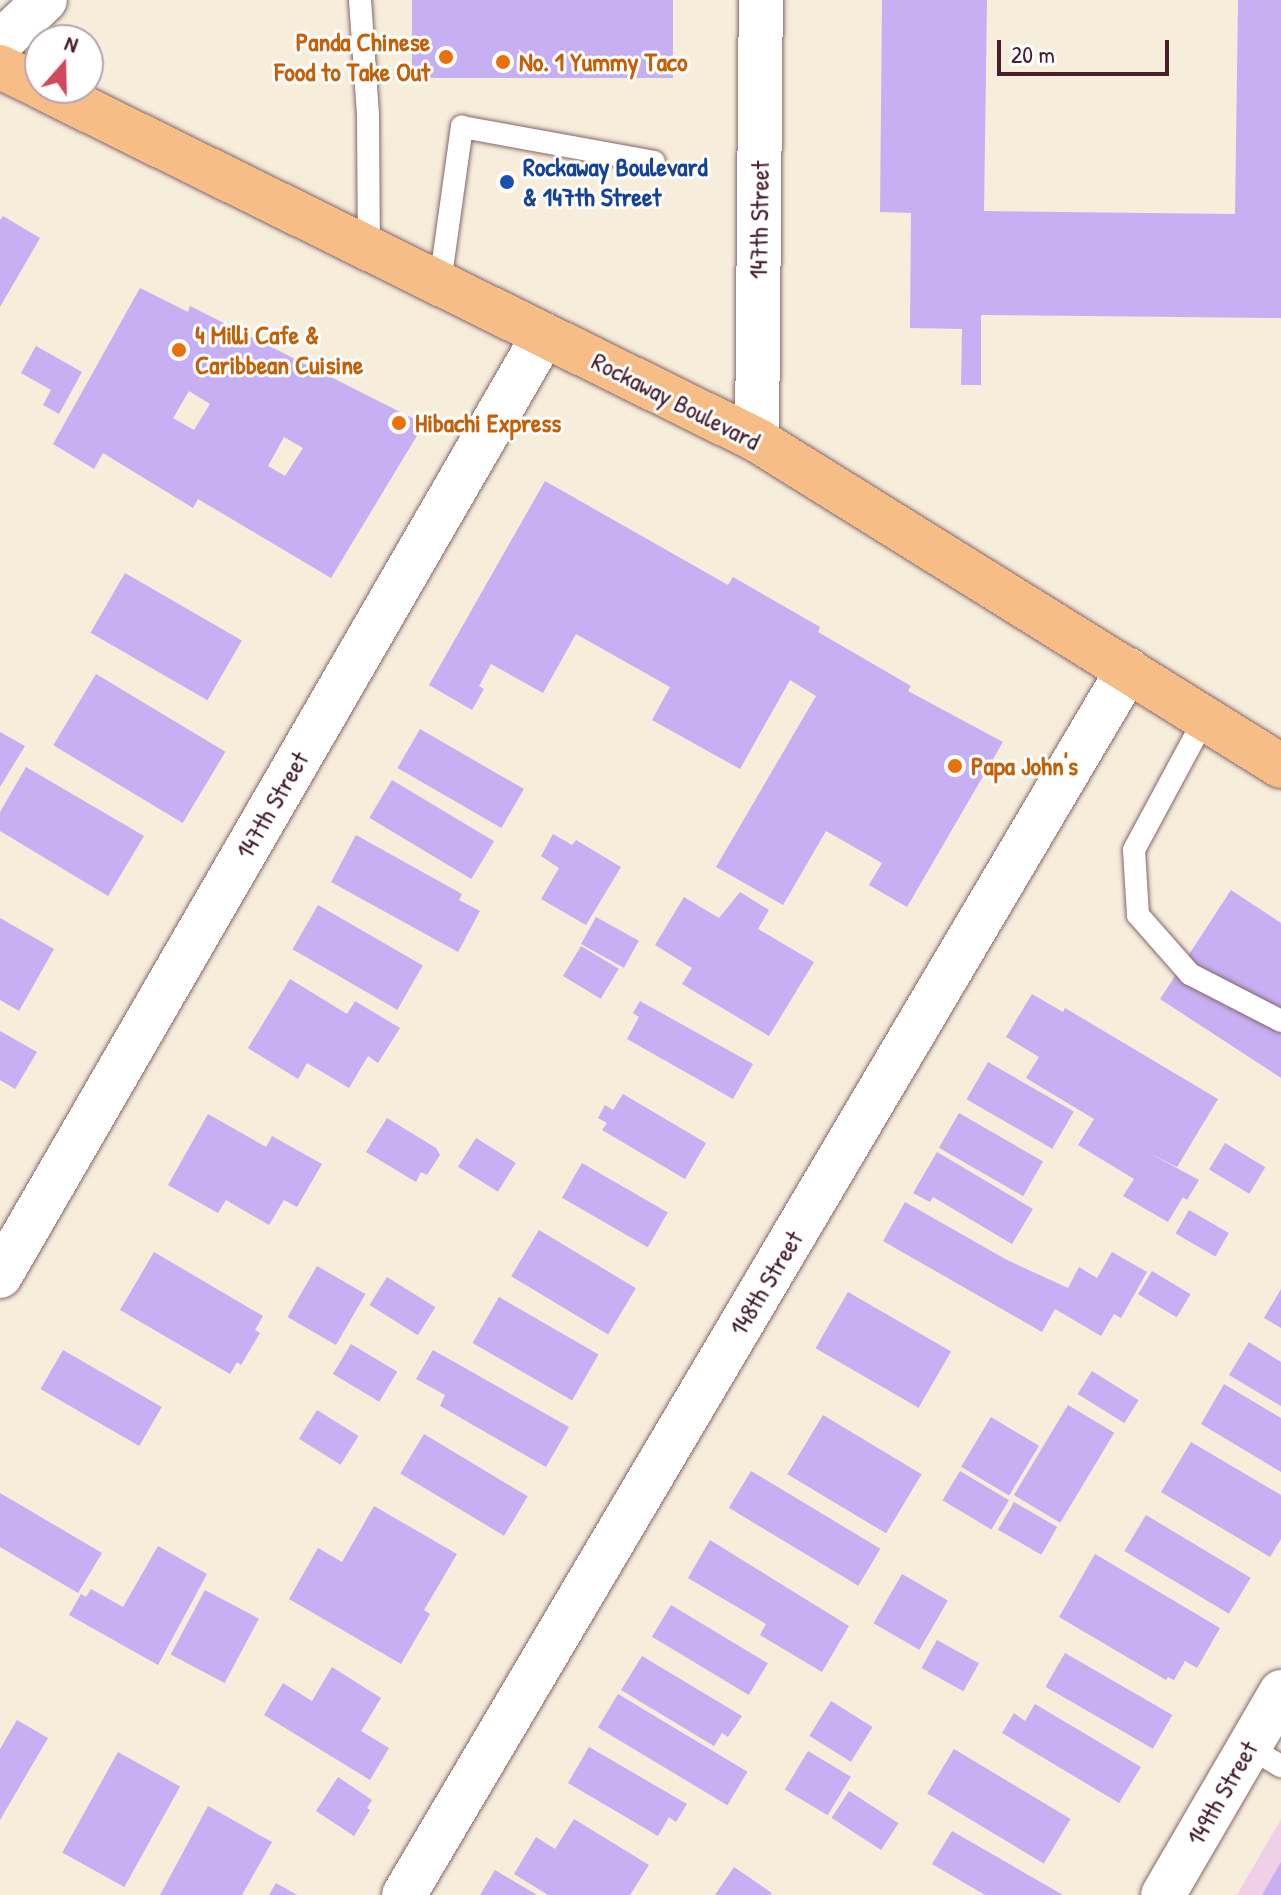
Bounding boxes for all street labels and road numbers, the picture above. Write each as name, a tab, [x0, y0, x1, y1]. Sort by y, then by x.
street label: 147th Street	[742, 161, 776, 279]
street label: Rockaway Boulevard	[587, 345, 765, 457]
street label: 147th Street	[229, 746, 315, 864]
street label: 148th Street	[723, 1225, 809, 1341]
street label: 149th Street	[1180, 1735, 1264, 1851]

